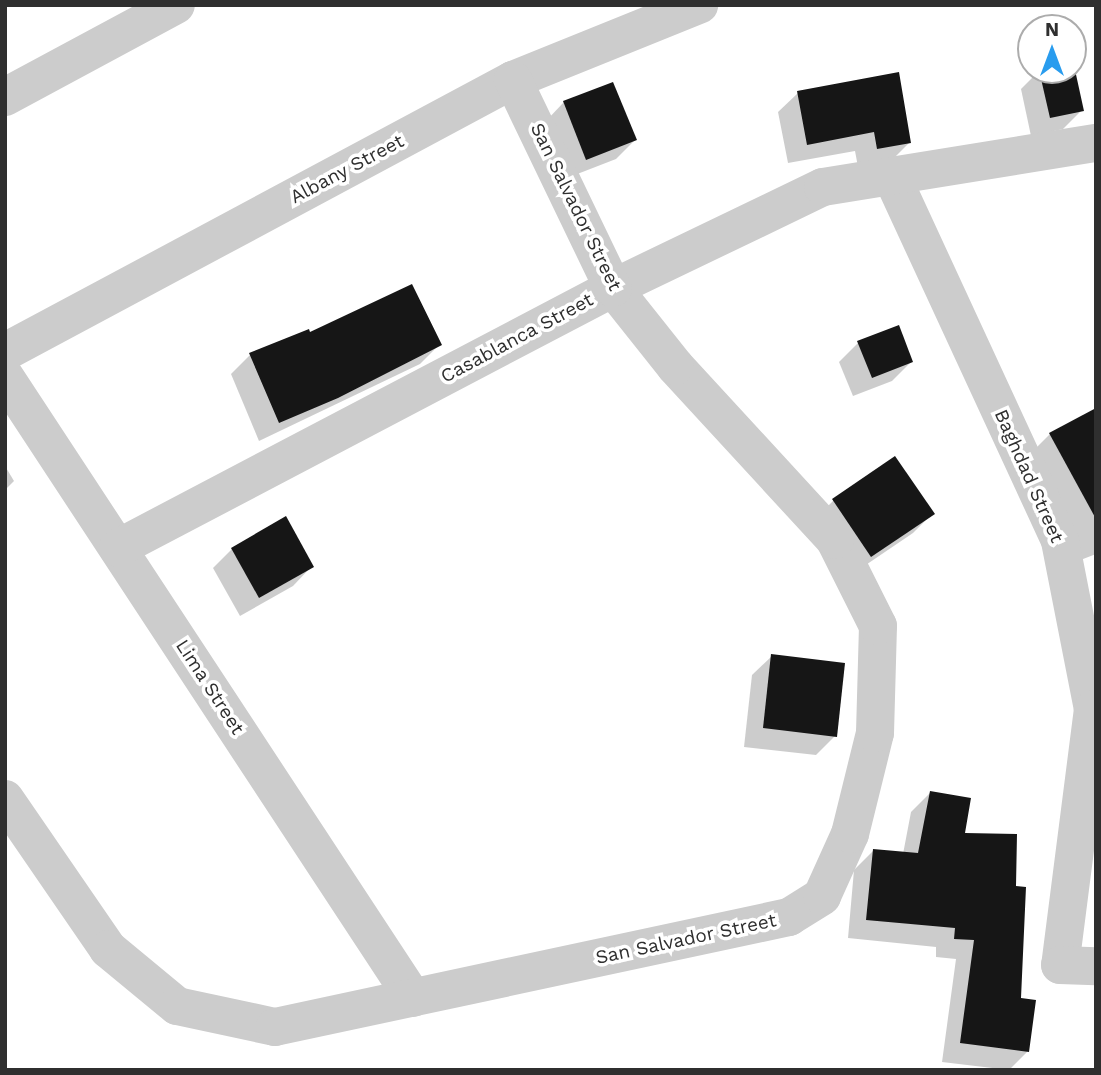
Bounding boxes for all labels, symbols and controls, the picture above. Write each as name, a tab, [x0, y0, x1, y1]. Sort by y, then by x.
north arrow	[1017, 14, 1087, 84]
text: N	[1045, 18, 1059, 41]
street label: San Salvador Street	[525, 119, 627, 295]
street label: Albany Street	[286, 129, 408, 209]
street label: Casablanca Street	[437, 288, 597, 388]
street label: Baghdad Street	[989, 406, 1069, 546]
street label: Lima Street	[171, 635, 249, 739]
street label: San Salvador Street	[594, 909, 778, 969]

